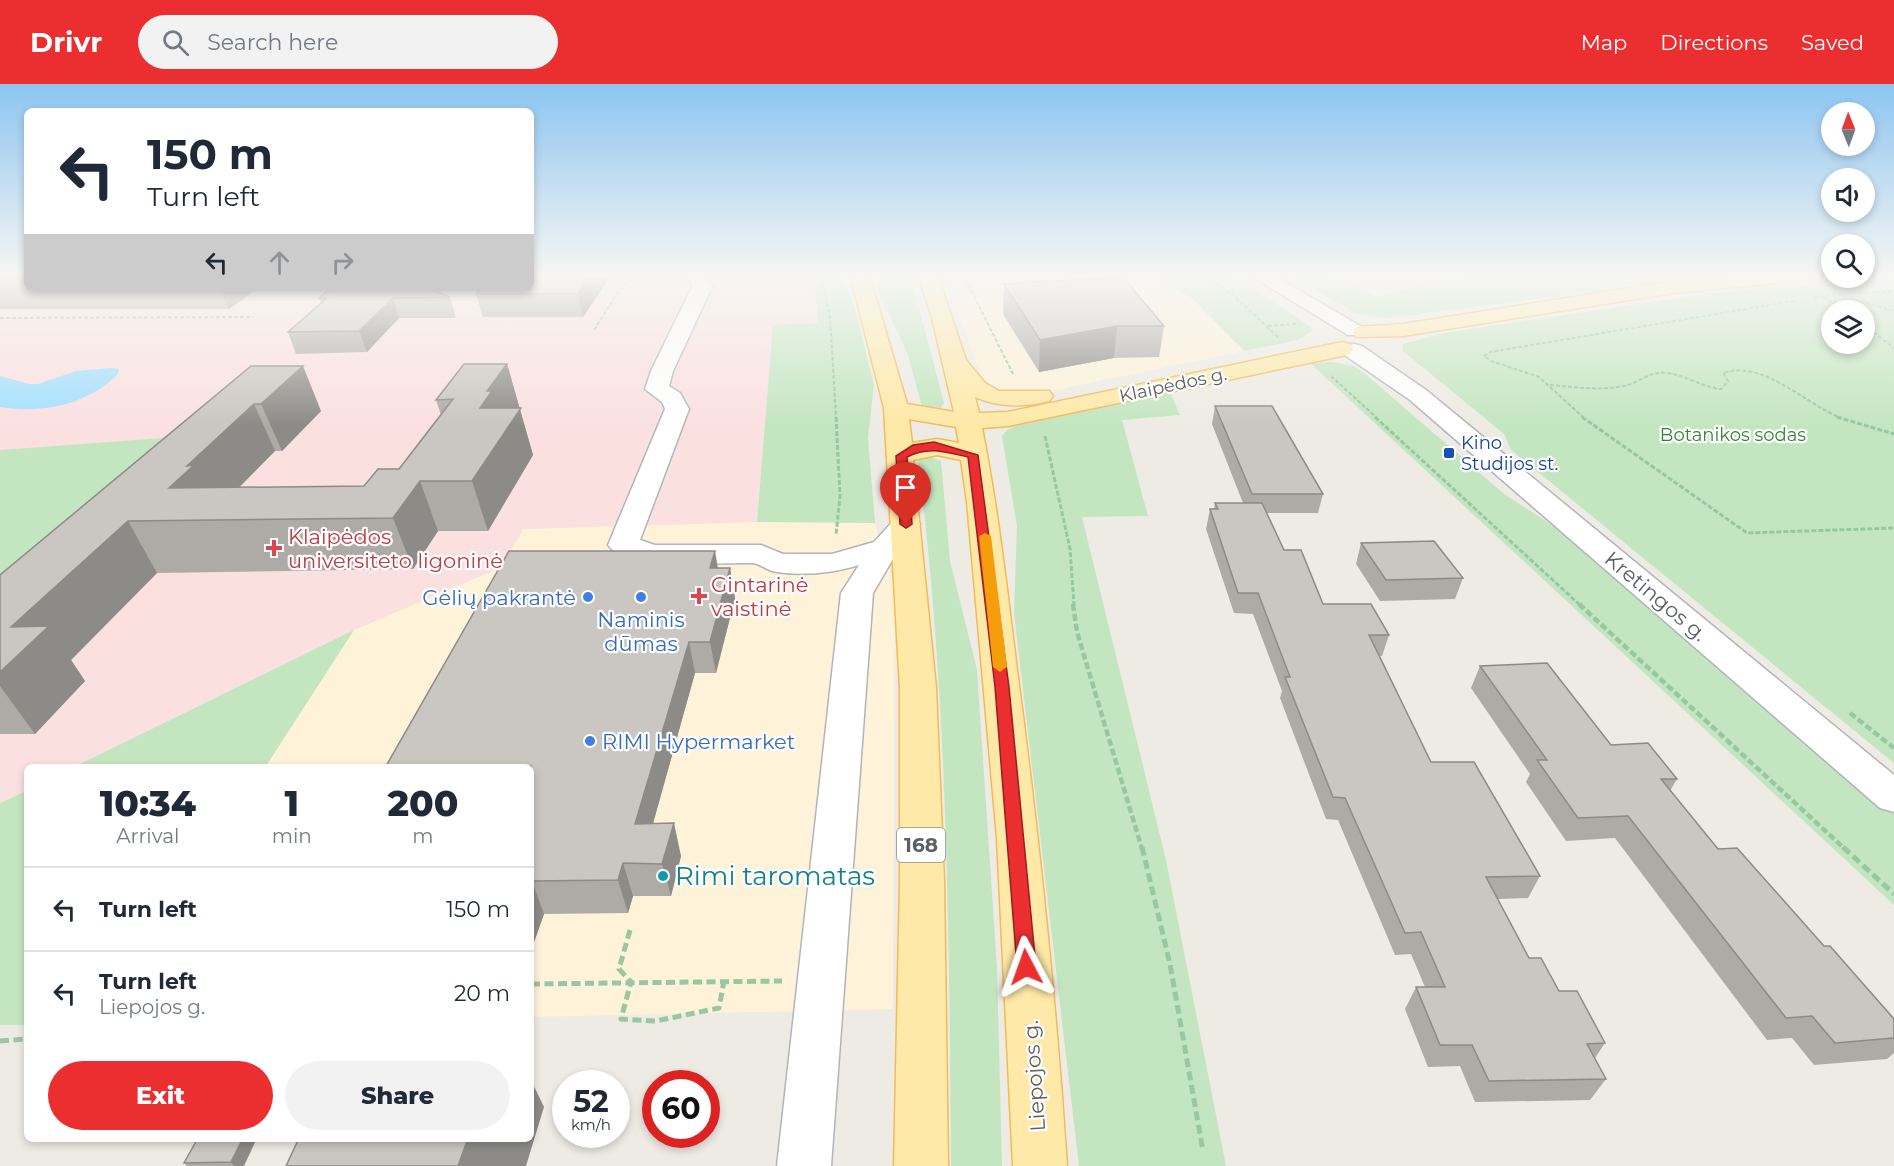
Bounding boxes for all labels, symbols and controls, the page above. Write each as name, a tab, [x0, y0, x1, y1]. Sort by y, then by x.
search box	[138, 15, 558, 69]
text: Drivr	[30, 25, 102, 59]
icon: search	[159, 26, 192, 59]
text: Search here	[207, 29, 338, 56]
text: Map	[1581, 30, 1627, 55]
text: Directions	[1660, 30, 1768, 55]
text: Saved	[1801, 30, 1864, 55]
north arrow	[1821, 102, 1875, 156]
map controls	[1821, 102, 1875, 354]
text: 150 m	[147, 128, 273, 180]
icon: left	[48, 132, 126, 210]
button: sound	[1821, 168, 1875, 222]
text: Turn left	[147, 180, 260, 213]
button: search	[1821, 234, 1875, 288]
icon: left	[200, 246, 233, 279]
icon: ahead	[263, 246, 296, 279]
icon: right	[326, 246, 359, 279]
button: layers	[1821, 300, 1875, 354]
street label: Klaipėdos g.	[1117, 363, 1229, 407]
park label: Botanikos sodas	[1660, 424, 1806, 446]
place label: Kino Studijos st.	[1461, 432, 1558, 475]
marker: Kino Studijos st.	[1442, 446, 1456, 460]
pin	[880, 462, 931, 524]
icon: arrive	[889, 471, 922, 504]
place label: Klaipėdos universiteto ligoninė	[288, 524, 503, 573]
marker: Klaipėdos universiteto ligoninė	[265, 539, 283, 557]
street label: Kretingos g.	[1600, 546, 1712, 646]
place label: Gintarinė vaistinė	[711, 572, 808, 621]
place label: Gėlių pakrantė	[422, 585, 576, 610]
marker: Gintarinė vaistinė	[692, 589, 706, 603]
marker: Gėlių pakrantė	[581, 590, 595, 604]
marker: Naminis dūmas	[634, 590, 648, 604]
place label: Naminis dūmas	[597, 607, 685, 656]
place label: RIMI Hypermarket	[602, 729, 795, 754]
marker: RIMI Hypermarket	[583, 734, 597, 748]
text: 10:34	[100, 781, 196, 825]
text: 1	[284, 781, 299, 825]
text: 200	[387, 781, 458, 825]
text: Arrival	[116, 824, 179, 848]
text: min	[272, 824, 312, 848]
text: m	[412, 824, 434, 848]
road number: 168	[897, 828, 945, 862]
place label: Rimi taromatas	[675, 860, 875, 892]
marker: Rimi taromatas	[656, 869, 670, 883]
icon: left	[48, 893, 81, 926]
text: Turn left	[99, 896, 197, 923]
text: 150 m	[446, 896, 510, 923]
position arrow	[994, 935, 1058, 999]
text: Turn left	[99, 968, 197, 995]
icon: left	[48, 977, 81, 1010]
text: 20 m	[454, 980, 510, 1007]
text: Liepojos g.	[99, 995, 205, 1019]
street label: Liepojos g.	[1018, 1019, 1050, 1133]
button: Exit	[48, 1061, 273, 1130]
button: Share	[285, 1061, 510, 1130]
speed limit sign: 60	[642, 1070, 720, 1148]
text: 52	[573, 1083, 609, 1120]
text: km/h	[571, 1115, 611, 1134]

